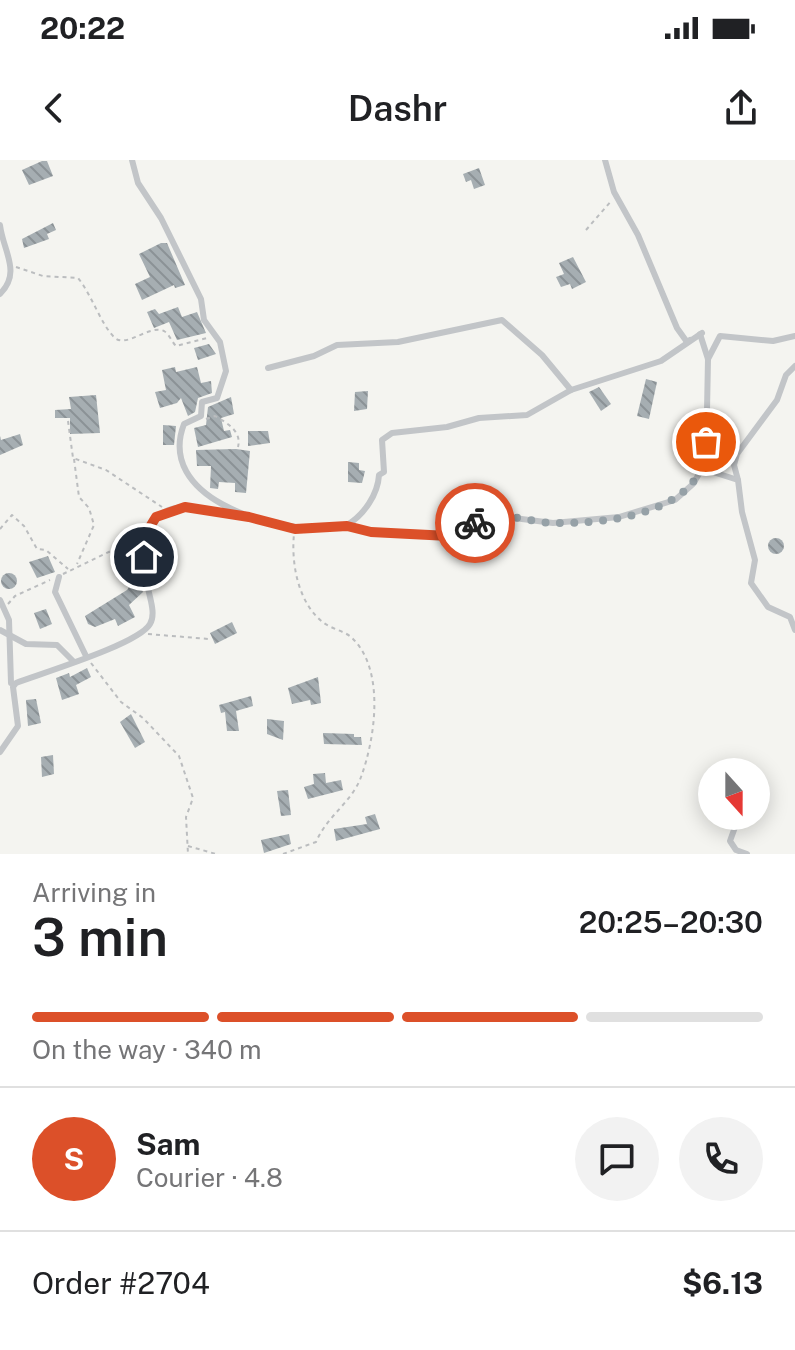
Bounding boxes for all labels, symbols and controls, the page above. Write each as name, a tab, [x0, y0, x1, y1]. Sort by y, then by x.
text: 20:22	[40, 10, 125, 46]
icon: back	[32, 86, 76, 130]
icon: share	[719, 86, 763, 130]
text: Dashr	[348, 87, 447, 129]
pin	[672, 408, 740, 476]
icon: bag	[684, 420, 728, 464]
courier	[435, 483, 515, 563]
icon: bike	[453, 501, 497, 545]
pin	[110, 523, 178, 591]
icon: home	[122, 535, 166, 579]
north arrow	[698, 758, 770, 830]
map controls	[698, 758, 770, 830]
text: Arriving in	[32, 877, 156, 908]
text: 20:25–20:30	[579, 904, 763, 940]
text: 3 min	[32, 907, 168, 968]
text: On the way · 340 m	[32, 1034, 262, 1065]
button: chat	[575, 1117, 659, 1201]
button: phone	[679, 1117, 763, 1201]
text: Sam	[136, 1126, 200, 1162]
text: S	[64, 1141, 84, 1177]
text: Courier · 4.8	[136, 1162, 283, 1193]
text: Order #2704	[32, 1265, 210, 1301]
text: $6.13	[682, 1265, 763, 1301]

